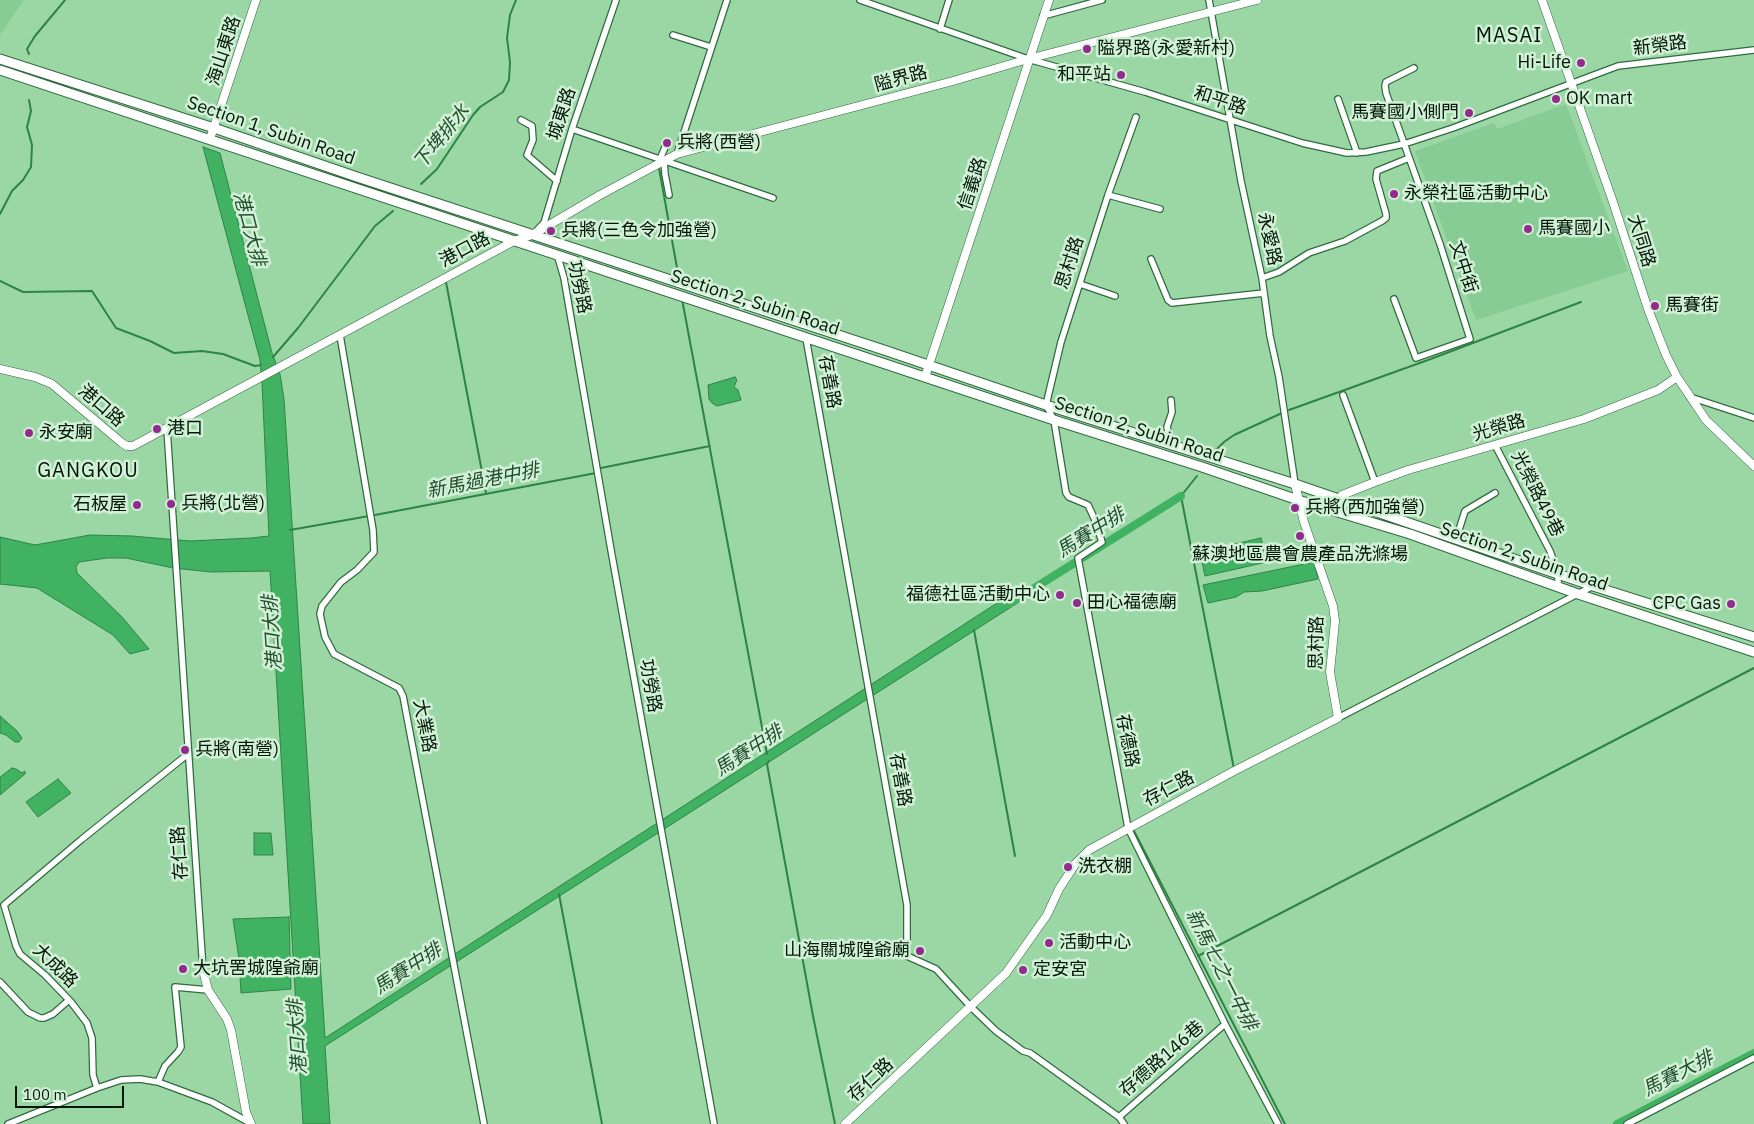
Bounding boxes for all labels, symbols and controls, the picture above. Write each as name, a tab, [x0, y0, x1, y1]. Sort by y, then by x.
street label: 海山東路	[203, 13, 245, 89]
district label: MASAI	[1475, 24, 1543, 48]
street label: 新榮路	[1632, 32, 1688, 60]
place label: 隘界路(永愛新村)	[1097, 38, 1235, 60]
marker: 隘界路(永愛新村)	[1081, 43, 1093, 55]
place label: Hi-Life	[1517, 52, 1571, 74]
marker: Hi-Life	[1575, 57, 1587, 69]
street label: 隘界路	[872, 62, 930, 96]
place label: 和平站	[1057, 64, 1111, 86]
marker: 和平站	[1115, 69, 1127, 81]
street label: 和平路	[1191, 82, 1249, 120]
street label: 城東路	[543, 85, 581, 143]
place label: OK mart	[1566, 88, 1633, 110]
street label: Section 1, Subin Road	[184, 92, 358, 170]
marker: OK mart	[1550, 93, 1562, 105]
water label: 下埤排水	[409, 100, 475, 174]
place label: 馬賽國小側門	[1351, 102, 1459, 124]
marker: 馬賽國小側門	[1463, 107, 1475, 119]
place label: 兵將(西營)	[677, 132, 761, 154]
marker: 兵將(西營)	[661, 137, 673, 149]
street label: 信義路	[954, 155, 992, 213]
place label: 永榮社區活動中心	[1404, 183, 1548, 205]
marker: 永榮社區活動中心	[1388, 188, 1400, 200]
water label: 港口大排	[228, 189, 270, 269]
street label: 永愛路	[1253, 210, 1285, 268]
street label: 大同路	[1623, 212, 1659, 270]
place label: 馬賽國小	[1538, 218, 1610, 240]
place label: 兵將(三色令加強營)	[561, 220, 717, 242]
marker: 馬賽國小	[1522, 223, 1534, 235]
marker: 兵將(三色令加強營)	[545, 225, 557, 237]
street label: 港口路	[436, 228, 494, 272]
street label: 思村路	[1051, 234, 1089, 292]
street label: 文中街	[1444, 238, 1482, 296]
street label: 功勞路	[563, 258, 595, 316]
street label: Section 2, Subin Road	[668, 266, 842, 340]
place label: 馬賽街	[1665, 295, 1719, 317]
marker: 馬賽街	[1649, 300, 1661, 312]
street label: 存善路	[814, 354, 844, 410]
street label: 港口路	[74, 380, 128, 432]
street label: Section 2, Subin Road	[1052, 393, 1226, 467]
street label: 光榮路	[1470, 410, 1528, 446]
place label: 港口	[167, 418, 203, 440]
place label: 永安廟	[39, 422, 93, 444]
marker: 港口	[151, 423, 163, 435]
marker: 永安廟	[23, 427, 35, 439]
street label: 光榮路49巷	[1506, 447, 1568, 541]
district label: GANGKOU	[36, 459, 140, 483]
water label: 新馬過港中排	[425, 459, 541, 503]
place label: 兵將(北營)	[181, 493, 265, 515]
place label: 石板屋	[73, 494, 127, 516]
place label: 兵將(西加強營)	[1305, 497, 1425, 519]
marker: 兵將(北營)	[165, 498, 177, 510]
marker: 石板屋	[131, 499, 143, 511]
marker: 兵將(西加強營)	[1289, 502, 1301, 514]
water label: 馬賽中排	[1053, 503, 1129, 563]
street label: Section 2, Subin Road	[1437, 518, 1611, 596]
marker: 蘇澳地區農會農產品洗滌場	[1294, 530, 1306, 542]
place label: 蘇澳地區農會農產品洗滌場	[1192, 544, 1408, 566]
place label: 福德社區活動中心	[906, 584, 1050, 606]
marker: 福德社區活動中心	[1054, 589, 1066, 601]
place label: 田心福德廟	[1087, 592, 1177, 614]
place label: CPC Gas	[1653, 593, 1721, 615]
water label: 港口大排	[259, 594, 287, 672]
marker: 田心福德廟	[1071, 597, 1083, 609]
marker: CPC Gas	[1725, 598, 1737, 610]
street label: 思村路	[1306, 616, 1328, 670]
street label: 功勞路	[635, 658, 665, 714]
street label: 大業路	[408, 697, 440, 755]
street label: 存德路	[1111, 712, 1143, 770]
water label: 馬賽中排	[711, 721, 787, 781]
place label: 兵將(南營)	[195, 739, 279, 761]
marker: 兵將(南營)	[179, 744, 191, 756]
street label: 存善路	[885, 752, 915, 808]
street label: 存仁路	[1140, 767, 1198, 811]
street label: 存仁路	[167, 825, 193, 881]
place label: 洗衣棚	[1078, 856, 1132, 878]
marker: 洗衣棚	[1062, 861, 1074, 873]
water label: 新馬七之一中排	[1181, 906, 1261, 1034]
place label: 活動中心	[1059, 932, 1131, 954]
marker: 活動中心	[1043, 937, 1055, 949]
street label: 大成路	[28, 939, 82, 993]
water label: 馬賽中排	[370, 939, 446, 999]
place label: 山海關城隍爺廟	[784, 940, 910, 962]
marker: 山海關城隍爺廟	[914, 945, 926, 957]
place label: 大坑罟城隍爺廟	[193, 958, 319, 980]
place label: 定安宮	[1033, 959, 1087, 981]
marker: 大坑罟城隍爺廟	[177, 963, 189, 975]
marker: 定安宮	[1017, 964, 1029, 976]
water label: 港口大排	[284, 998, 312, 1076]
street label: 存德路146巷	[1116, 1017, 1208, 1101]
water label: 馬賽大排	[1639, 1047, 1717, 1101]
street label: 存仁路	[844, 1054, 898, 1106]
scale bar	[18, 1076, 126, 1108]
text: 100 m	[23, 1085, 67, 1104]

